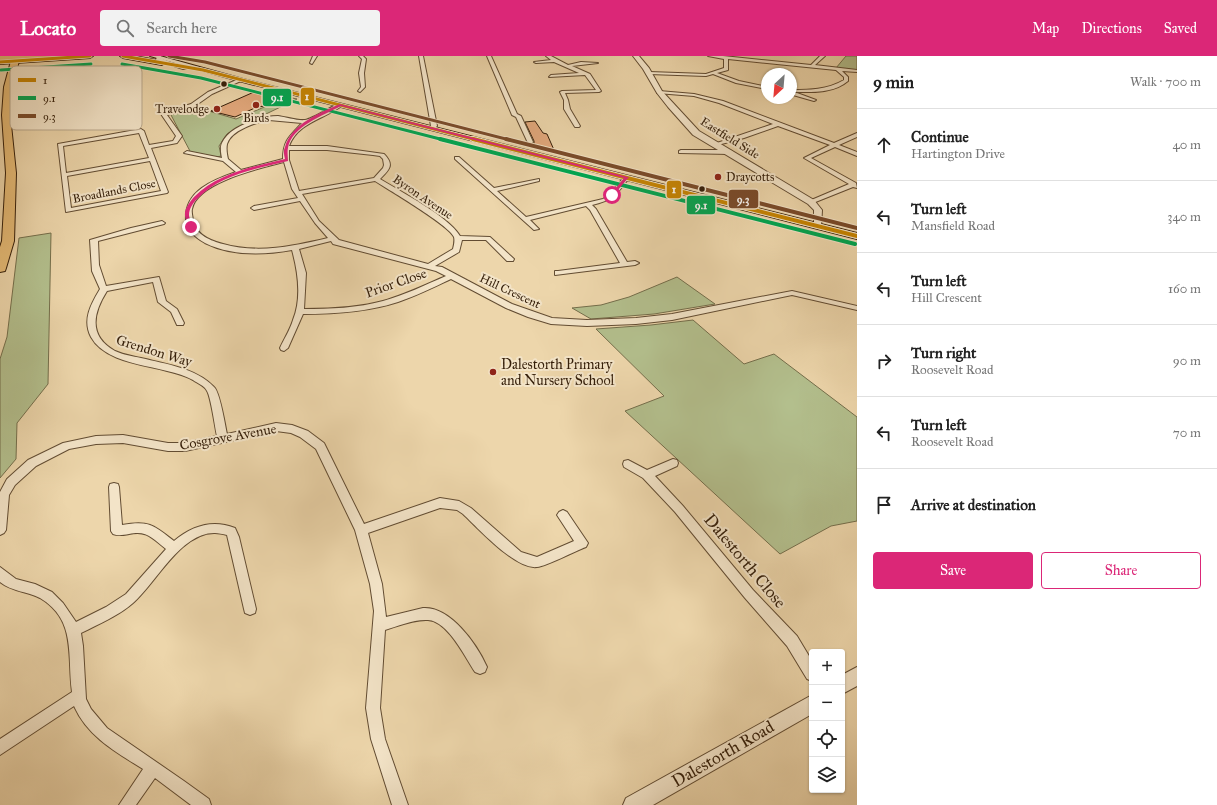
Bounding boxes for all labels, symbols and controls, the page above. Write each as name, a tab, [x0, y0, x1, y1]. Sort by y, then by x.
search box	[100, 10, 380, 46]
text: Locato	[20, 17, 76, 40]
icon: search	[114, 17, 136, 39]
text: Search here	[146, 19, 217, 37]
text: Map	[1032, 20, 1059, 37]
text: Directions	[1081, 20, 1142, 37]
text: Saved	[1164, 20, 1197, 37]
legend	[10, 66, 142, 130]
north arrow	[761, 68, 797, 104]
text: 9 min	[873, 72, 914, 93]
text: 1	[43, 74, 47, 87]
text: Walk · 700 m	[1130, 74, 1201, 90]
unlabelled marker	[219, 79, 229, 89]
line badge: 1	[300, 87, 315, 106]
line badge: 9.1	[262, 88, 292, 107]
text: 1	[305, 90, 310, 103]
text: 9.1	[271, 91, 284, 105]
text: 9.1	[43, 92, 56, 105]
marker: Birds	[251, 100, 261, 110]
place label: Travelodge	[155, 102, 209, 117]
marker: Travelodge	[212, 104, 222, 114]
text: 9.3	[43, 110, 56, 123]
place label: Birds	[243, 111, 269, 125]
street label: Eastfield Side	[698, 114, 762, 162]
text: Continue	[911, 128, 969, 146]
icon: ahead	[873, 134, 895, 156]
text: 40 m	[1172, 137, 1201, 153]
text: Hartington Drive	[911, 146, 1005, 162]
place label: Draycotts	[726, 170, 775, 184]
street label: Byron Avenue	[390, 172, 456, 222]
marker: Draycotts	[713, 172, 723, 182]
street label: Broadlands Close	[71, 176, 157, 206]
line badge: 1	[666, 180, 682, 199]
text: 1	[672, 183, 677, 196]
unlabelled marker	[697, 184, 707, 194]
route start	[603, 186, 621, 204]
line badge: 9.3	[728, 189, 759, 209]
text: 9.3	[737, 193, 749, 207]
line badge: 9.1	[686, 195, 716, 215]
text: 9.1	[695, 199, 708, 213]
text: Turn left	[911, 200, 967, 218]
icon: left	[873, 206, 895, 228]
text: 340 m	[1167, 209, 1201, 225]
route end	[182, 218, 200, 236]
text: Mansfield Road	[911, 218, 995, 234]
street label: Prior Close	[363, 265, 429, 301]
street label: Hill Crescent	[477, 271, 543, 311]
text: Turn left	[911, 272, 967, 290]
icon: left	[873, 278, 895, 300]
text: 160 m	[1168, 281, 1201, 297]
text: Hill Crescent	[911, 290, 982, 306]
street label: Grendon Way	[114, 331, 194, 371]
text: Turn right	[911, 344, 976, 362]
icon: right	[873, 350, 895, 372]
text: 90 m	[1173, 353, 1201, 369]
place label: Dalestorth Primary and Nursery School	[501, 356, 615, 389]
text: Roosevelt Road	[911, 362, 994, 378]
marker: Dalestorth Primary and Nursery School	[488, 367, 498, 377]
text: Turn left	[911, 416, 967, 434]
street label: Cosgrove Avenue	[178, 420, 278, 454]
icon: left	[873, 422, 895, 444]
text: 70 m	[1173, 425, 1201, 441]
text: Roosevelt Road	[911, 434, 994, 450]
icon: arrive	[873, 494, 895, 516]
text: Arrive at destination	[911, 496, 1036, 514]
street label: Dalestorth Close	[699, 510, 791, 612]
button: Save	[873, 552, 1033, 589]
button: Share	[1041, 552, 1201, 589]
map controls	[809, 649, 845, 793]
button: +	[809, 649, 845, 685]
button: −	[809, 685, 845, 721]
street label: Dalestorth Road	[668, 716, 778, 792]
button: locate	[809, 721, 845, 757]
button: layers	[809, 757, 845, 793]

